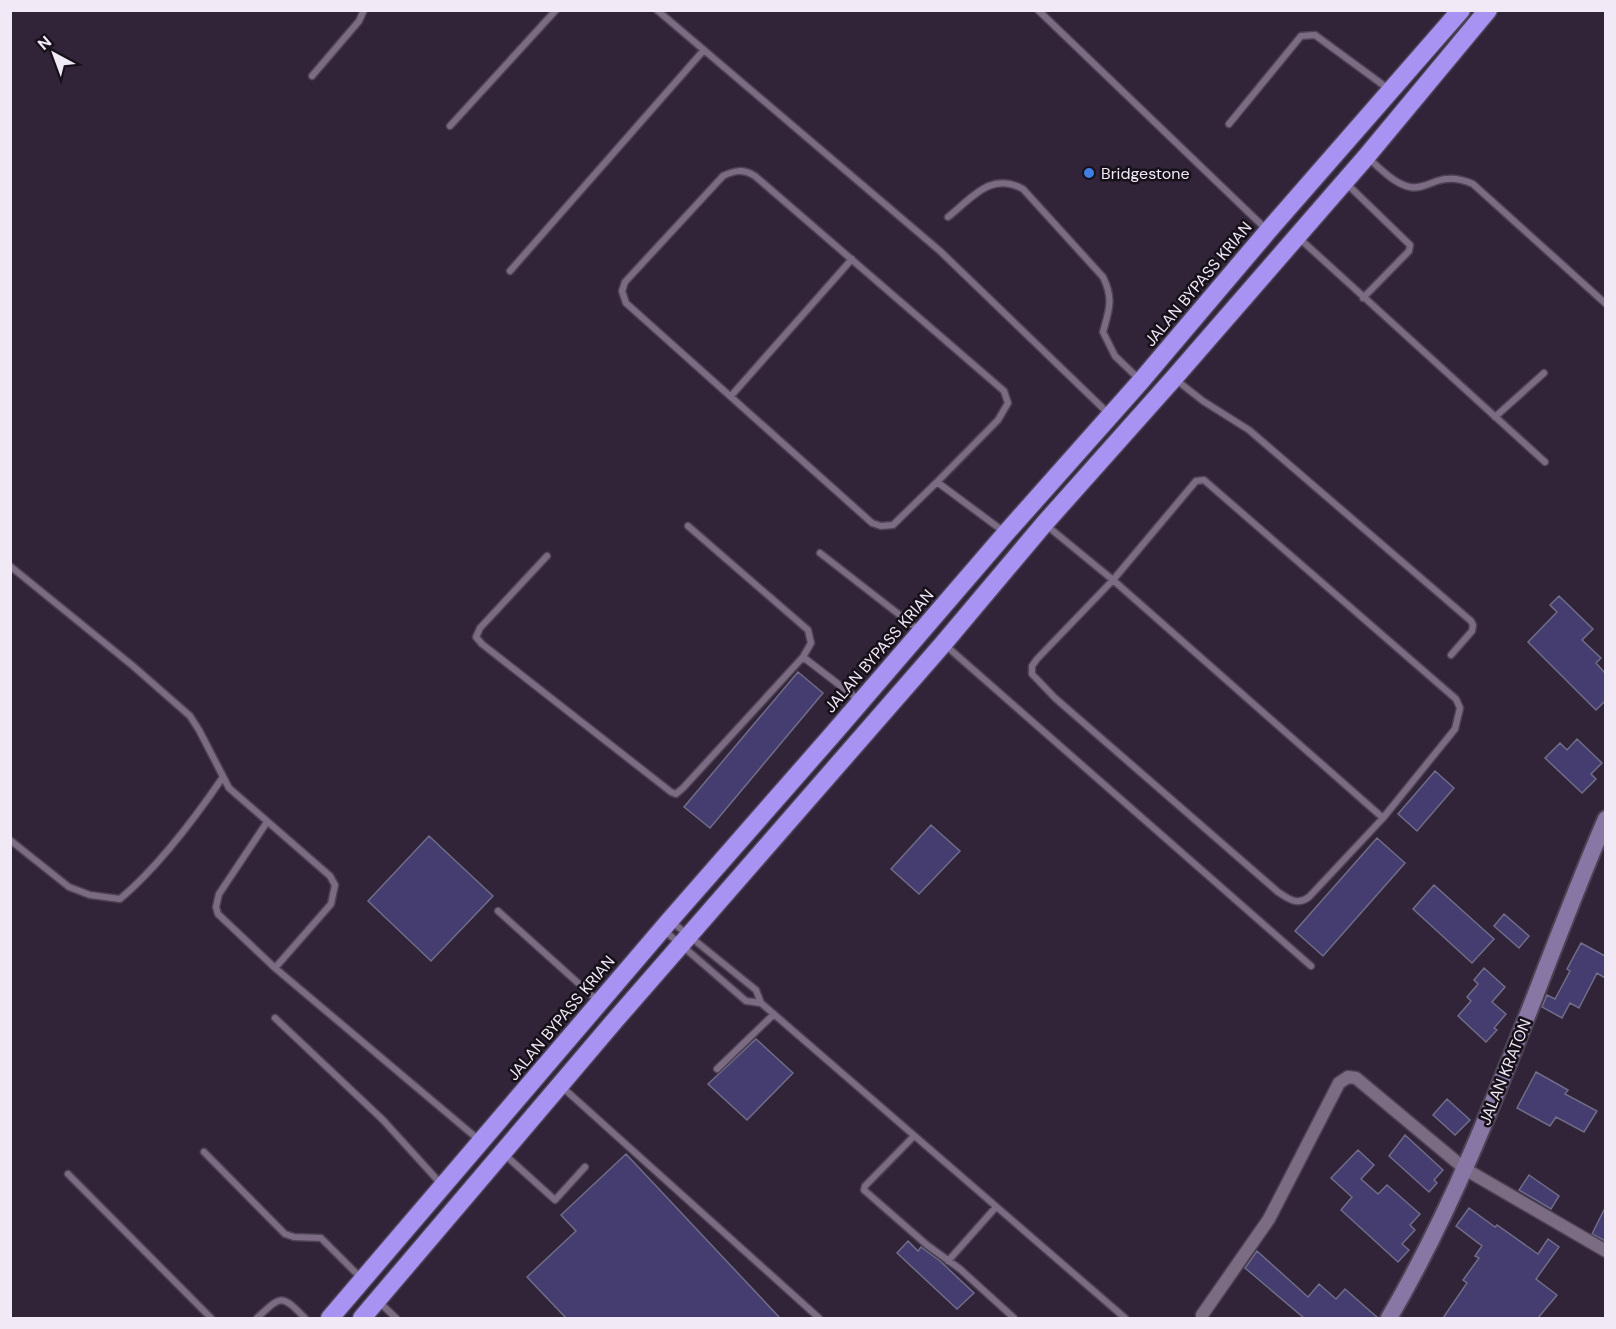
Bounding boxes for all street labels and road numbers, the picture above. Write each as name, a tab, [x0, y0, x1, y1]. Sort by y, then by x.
street label: JALAN BYPASS KRIAN	[1140, 217, 1256, 351]
street label: JALAN BYPASS KRIAN	[820, 585, 938, 717]
street label: JALAN BYPASS KRIAN	[503, 951, 619, 1085]
street label: JALAN KRATON	[1474, 1016, 1536, 1128]

